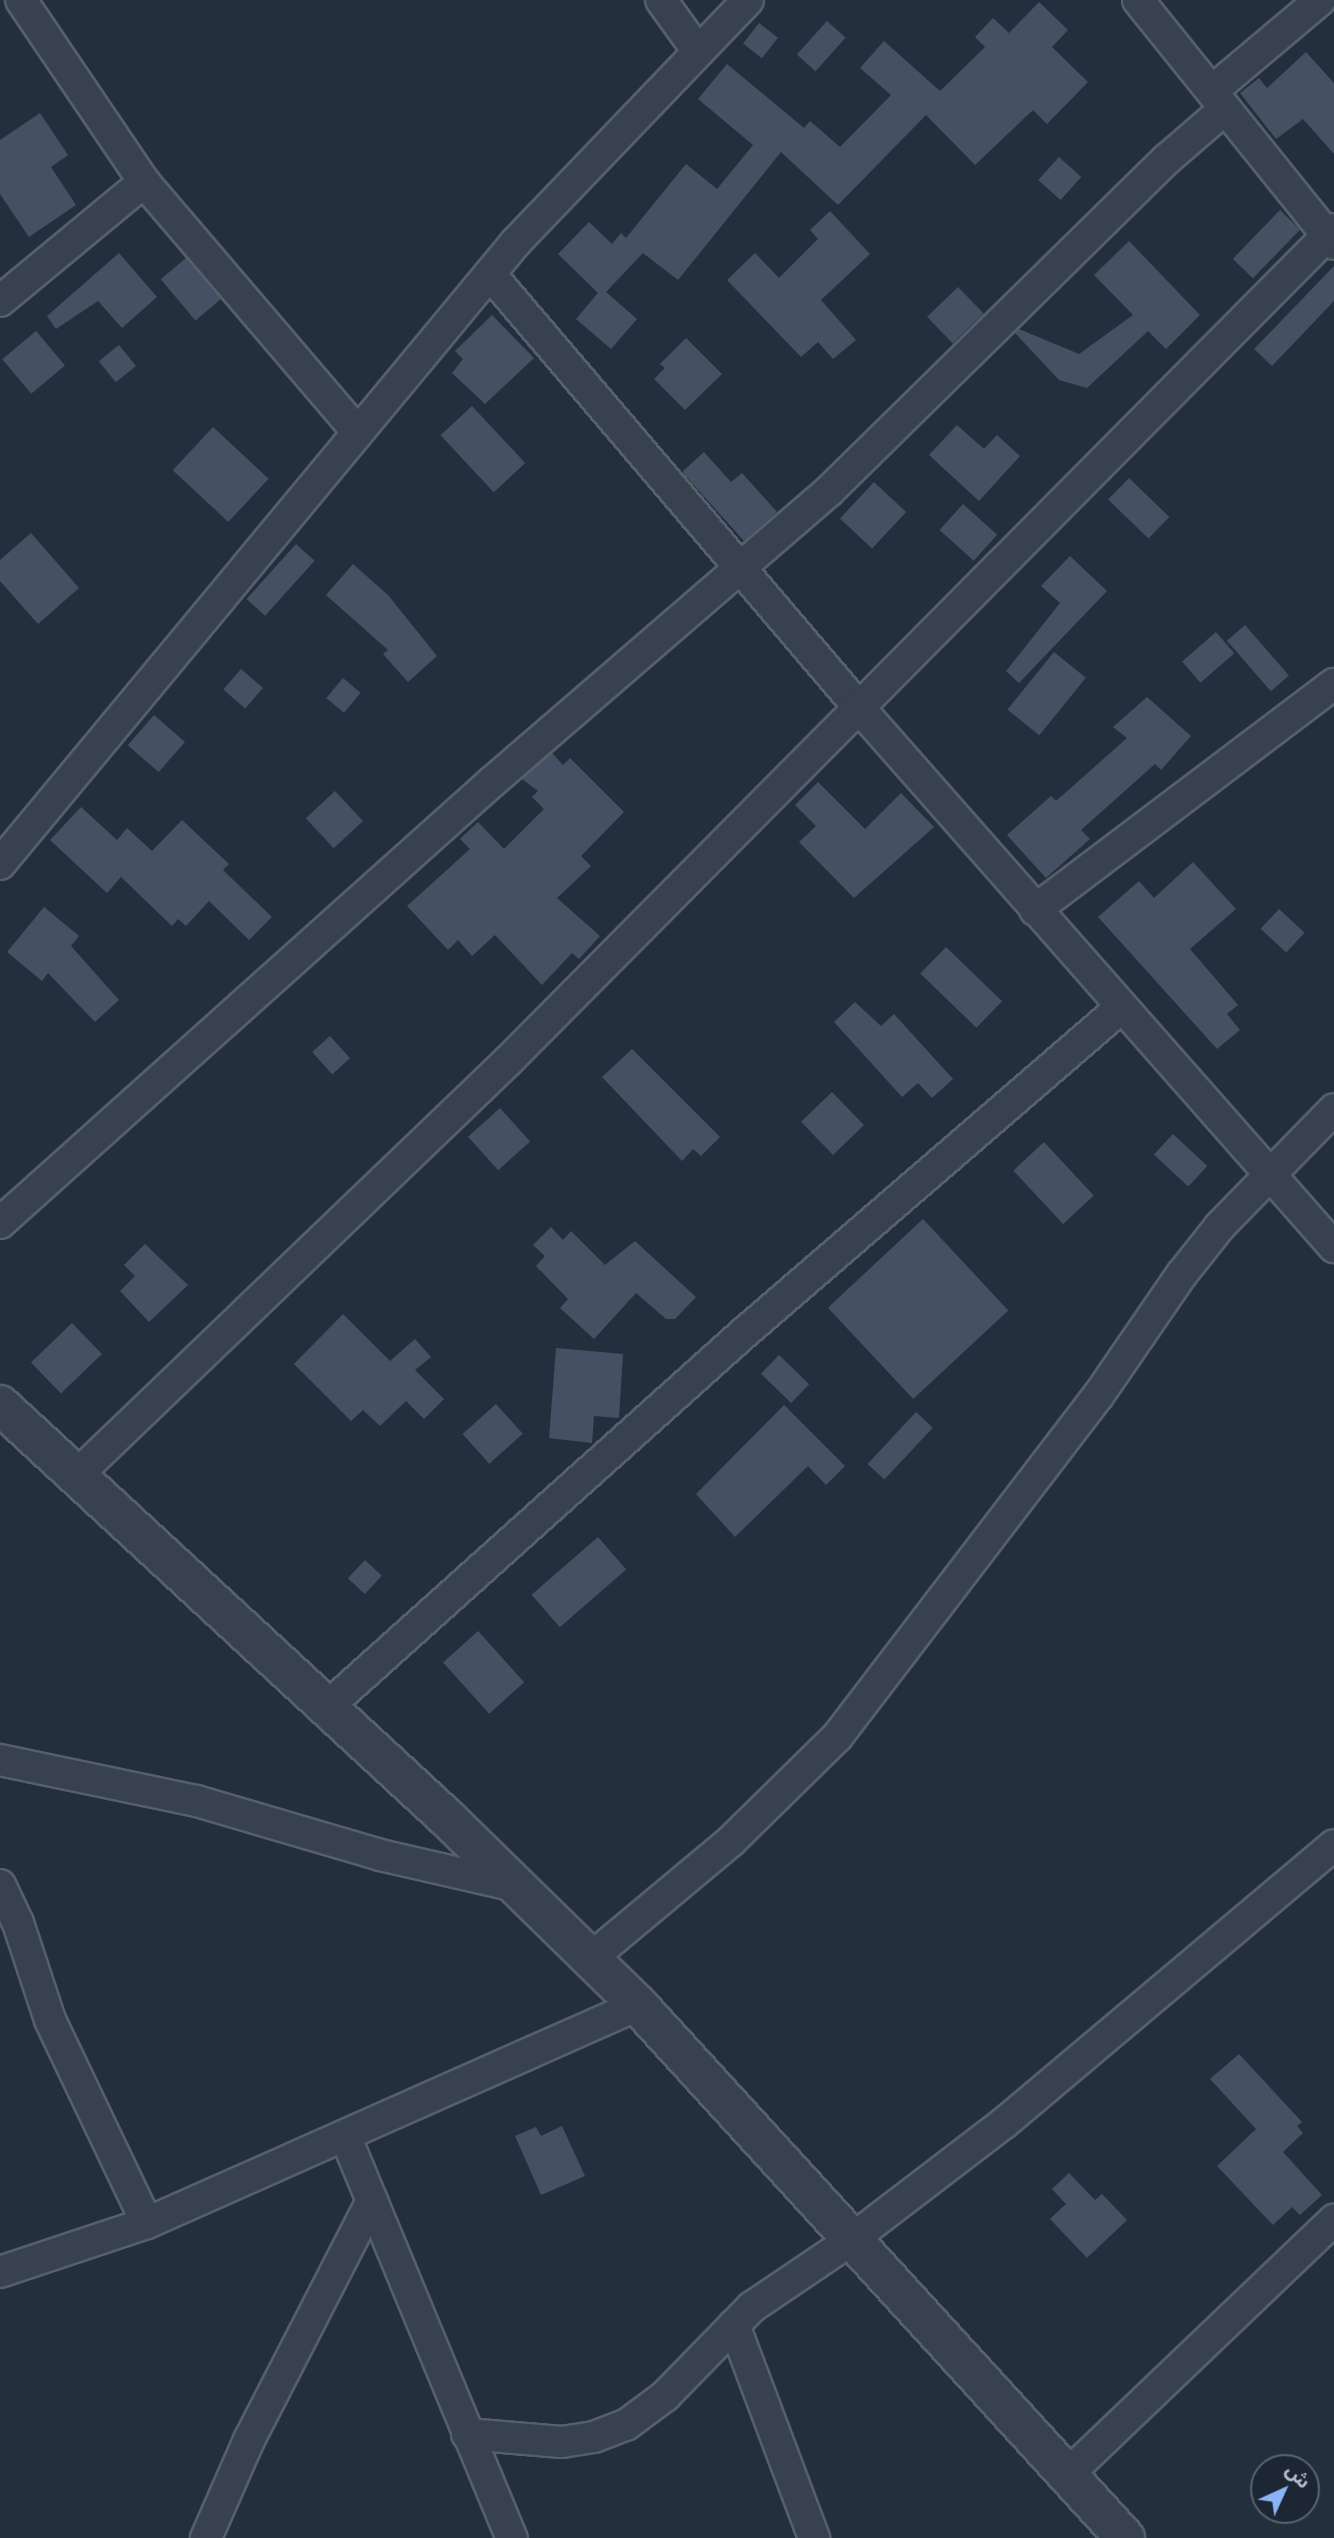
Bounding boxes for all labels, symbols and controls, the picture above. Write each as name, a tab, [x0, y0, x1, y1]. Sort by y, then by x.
north arrow	[1250, 2454, 1320, 2524]
text: ش	[1280, 2457, 1317, 2494]

